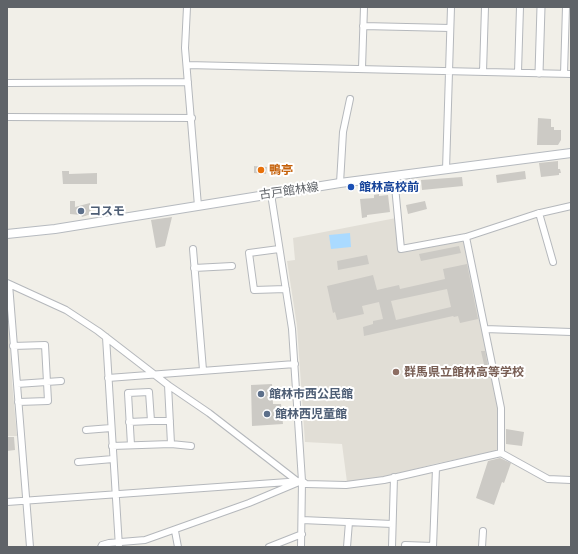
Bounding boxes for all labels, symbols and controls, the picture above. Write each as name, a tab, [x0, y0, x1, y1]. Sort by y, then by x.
place label: 鴨亭	[269, 163, 293, 177]
marker: 鴨亭	[256, 165, 266, 175]
street label: 古戸館林線	[258, 180, 320, 202]
place label: 館林高校前	[359, 180, 419, 194]
marker: 館林高校前	[346, 182, 356, 192]
place label: コスモ	[89, 204, 125, 218]
marker: コスモ	[76, 206, 86, 216]
place label: 群馬県立館林高等学校	[404, 365, 524, 379]
marker: 群馬県立館林高等学校	[391, 367, 401, 377]
place label: 館林市西公民館	[269, 387, 353, 401]
marker: 館林市西公民館	[256, 389, 266, 399]
place label: 館林西児童館	[275, 407, 347, 421]
marker: 館林西児童館	[262, 409, 272, 419]

